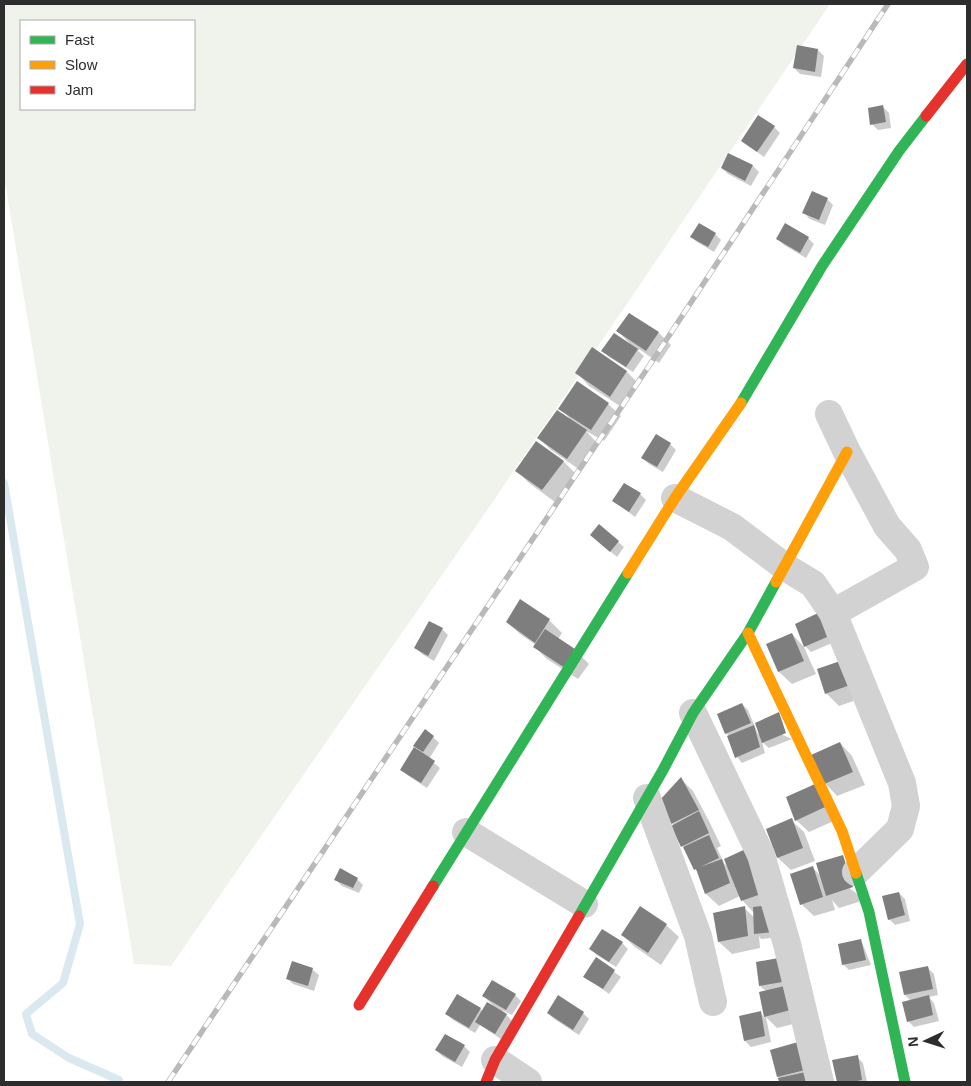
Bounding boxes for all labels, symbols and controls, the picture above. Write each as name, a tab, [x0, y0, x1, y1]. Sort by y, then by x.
legend	[20, 20, 195, 110]
text: Fast	[65, 31, 95, 48]
text: Slow	[65, 56, 98, 73]
text: Jam	[65, 81, 93, 98]
north arrow	[901, 1016, 951, 1066]
text: N	[905, 1036, 921, 1048]

